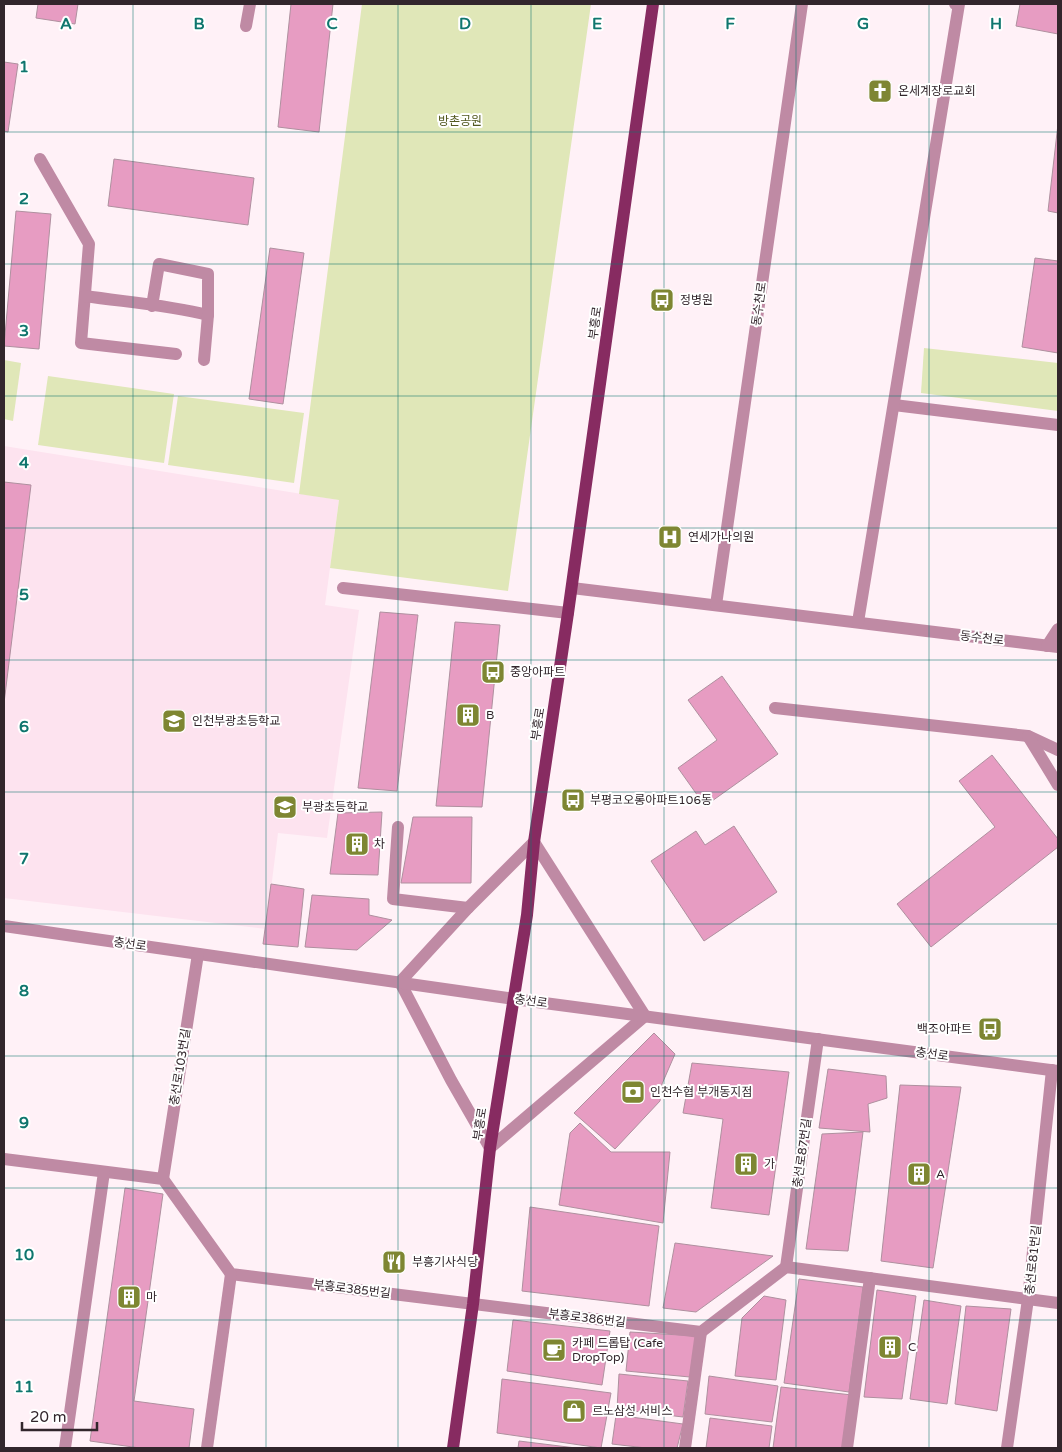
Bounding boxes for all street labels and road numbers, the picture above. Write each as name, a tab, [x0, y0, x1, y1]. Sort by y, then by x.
street label: 동수천로	[749, 281, 769, 327]
street label: 부흥로	[586, 306, 604, 340]
street label: 동수천로	[959, 628, 1005, 648]
street label: 부흥로	[528, 707, 548, 741]
street label: 충선로	[113, 935, 147, 953]
street label: 충선로	[514, 992, 548, 1010]
street label: 충선로103번길	[167, 1027, 193, 1107]
street label: 충선로	[915, 1045, 949, 1063]
street label: 부흥로	[470, 1107, 490, 1141]
street label: 충선로87번길	[790, 1117, 814, 1189]
street label: 충선로81번길	[1022, 1224, 1044, 1296]
street label: 부흥로385번길	[313, 1277, 391, 1301]
street label: 부흥로386번길	[548, 1306, 626, 1330]

